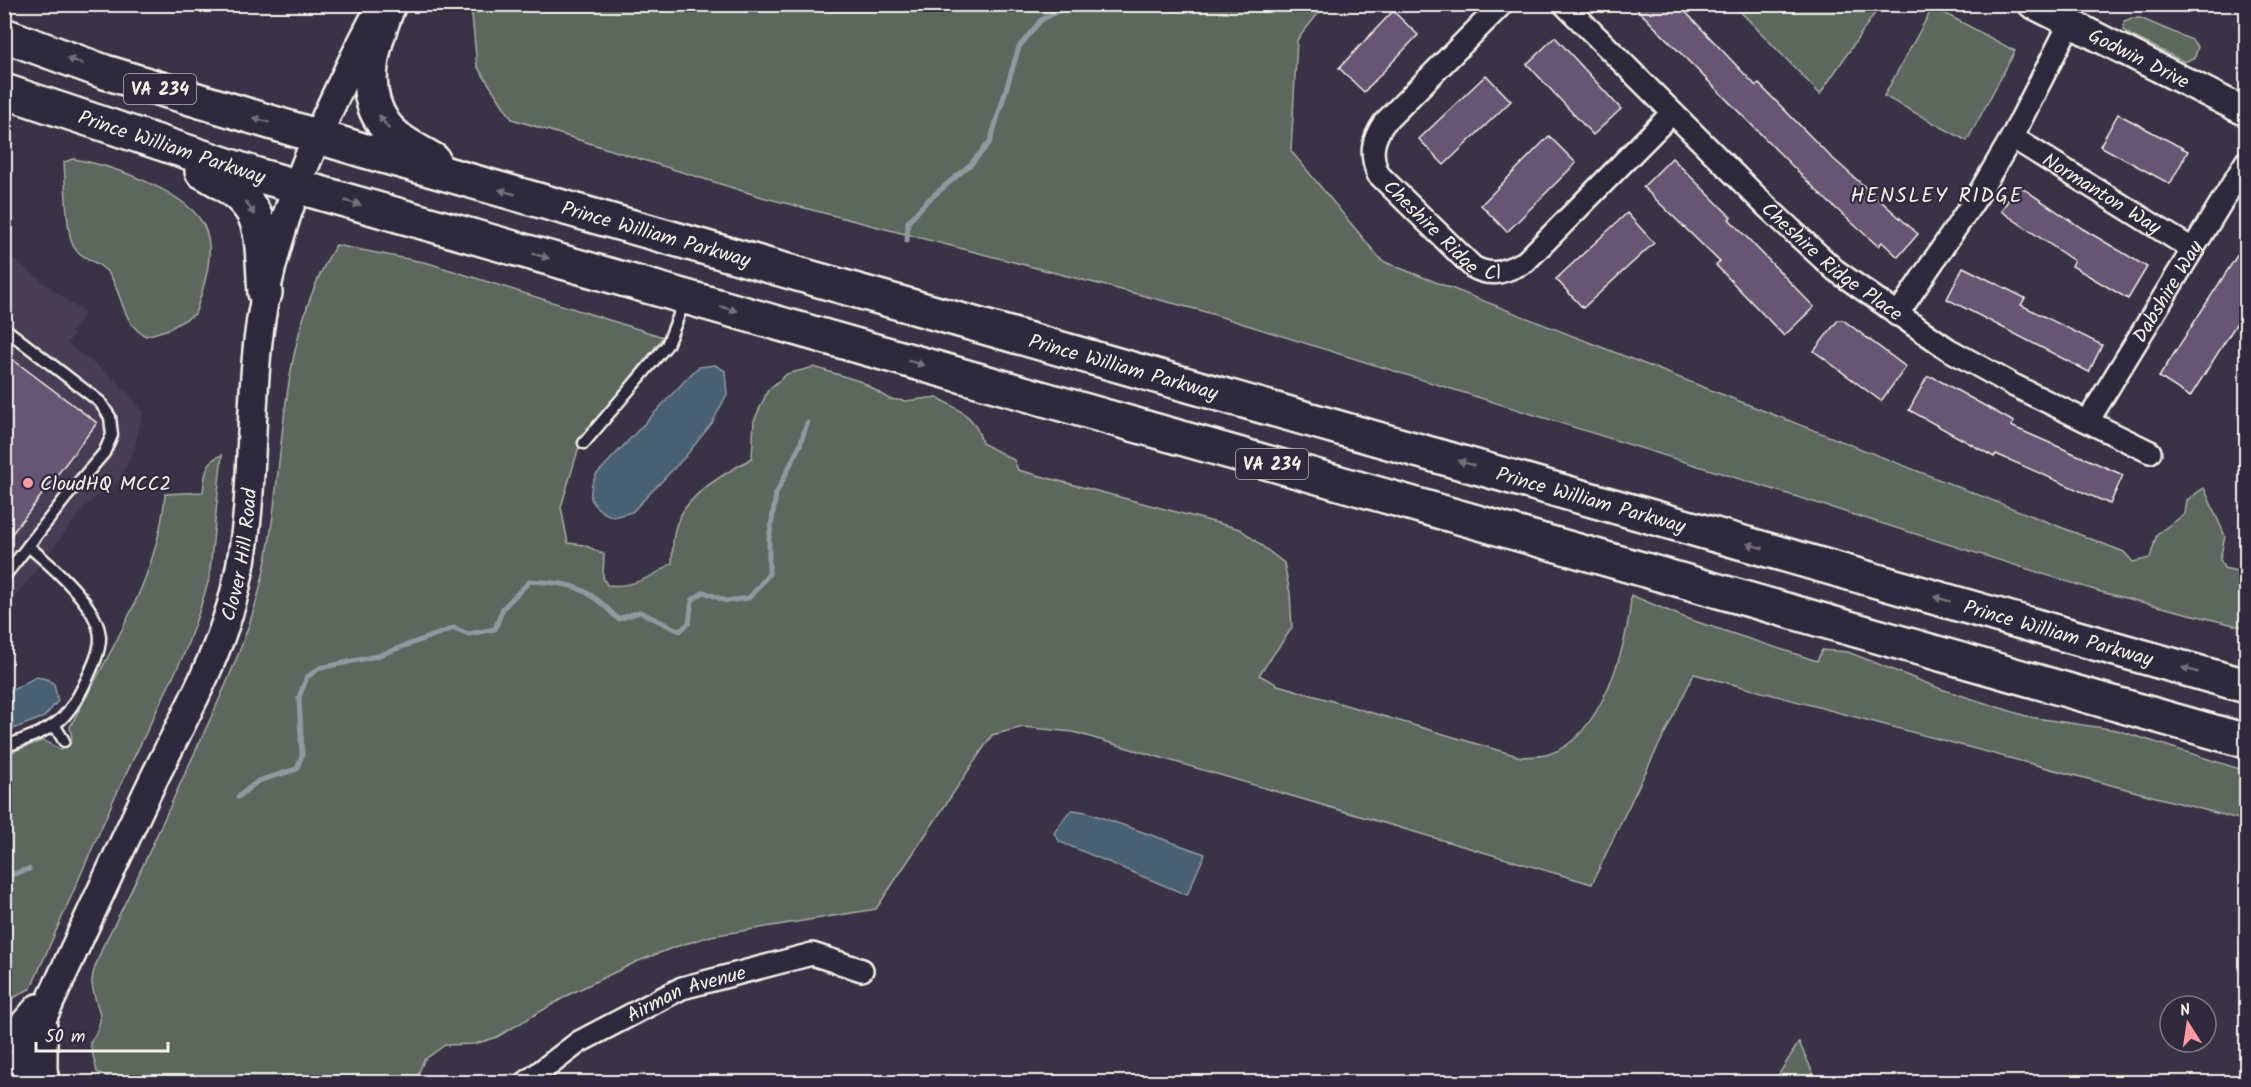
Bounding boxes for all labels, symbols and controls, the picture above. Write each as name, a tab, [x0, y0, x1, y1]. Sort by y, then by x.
street label: Godwin Drive	[2082, 21, 2195, 99]
one-way arrow	[66, 55, 84, 65]
road number: VA 234	[124, 74, 196, 104]
street label: Prince William Parkway	[73, 103, 269, 195]
one-way arrow	[378, 114, 390, 130]
one-way arrow	[252, 115, 270, 124]
street label: Normanton Way	[2035, 145, 2167, 244]
street label: Cheshire Ridge Cl	[1374, 173, 1504, 291]
district label: HENSLEY RIDGE	[1851, 180, 2023, 213]
one-way arrow	[498, 187, 516, 196]
street label: Prince William Parkway	[557, 193, 755, 278]
street label: Cheshire Ridge Place	[1753, 195, 1909, 331]
one-way arrow	[344, 198, 363, 208]
one-way arrow	[245, 200, 256, 216]
street label: Dabshire Way	[2125, 234, 2213, 350]
one-way arrow	[532, 252, 550, 261]
one-way arrow	[720, 305, 738, 314]
street label: Prince William Parkway	[1025, 326, 1222, 411]
one-way arrow	[907, 358, 925, 368]
road number: VA 234	[1236, 449, 1308, 479]
one-way arrow	[1457, 458, 1475, 468]
street label: Prince William Parkway	[1492, 459, 1690, 544]
place label: CloudHQ MCC2	[40, 469, 171, 501]
marker: CloudHQ MCC2	[21, 476, 35, 490]
street label: Clover Hill Road	[213, 486, 267, 626]
one-way arrow	[1746, 541, 1764, 550]
street label: Prince William Parkway	[1959, 592, 2157, 677]
one-way arrow	[1933, 594, 1951, 603]
one-way arrow	[2181, 665, 2199, 674]
street label: Airman Avenue	[621, 958, 750, 1032]
north arrow	[2158, 994, 2218, 1054]
text: N	[2178, 998, 2193, 1024]
scale bar	[36, 1015, 168, 1053]
text: 50 m	[45, 1023, 85, 1052]

